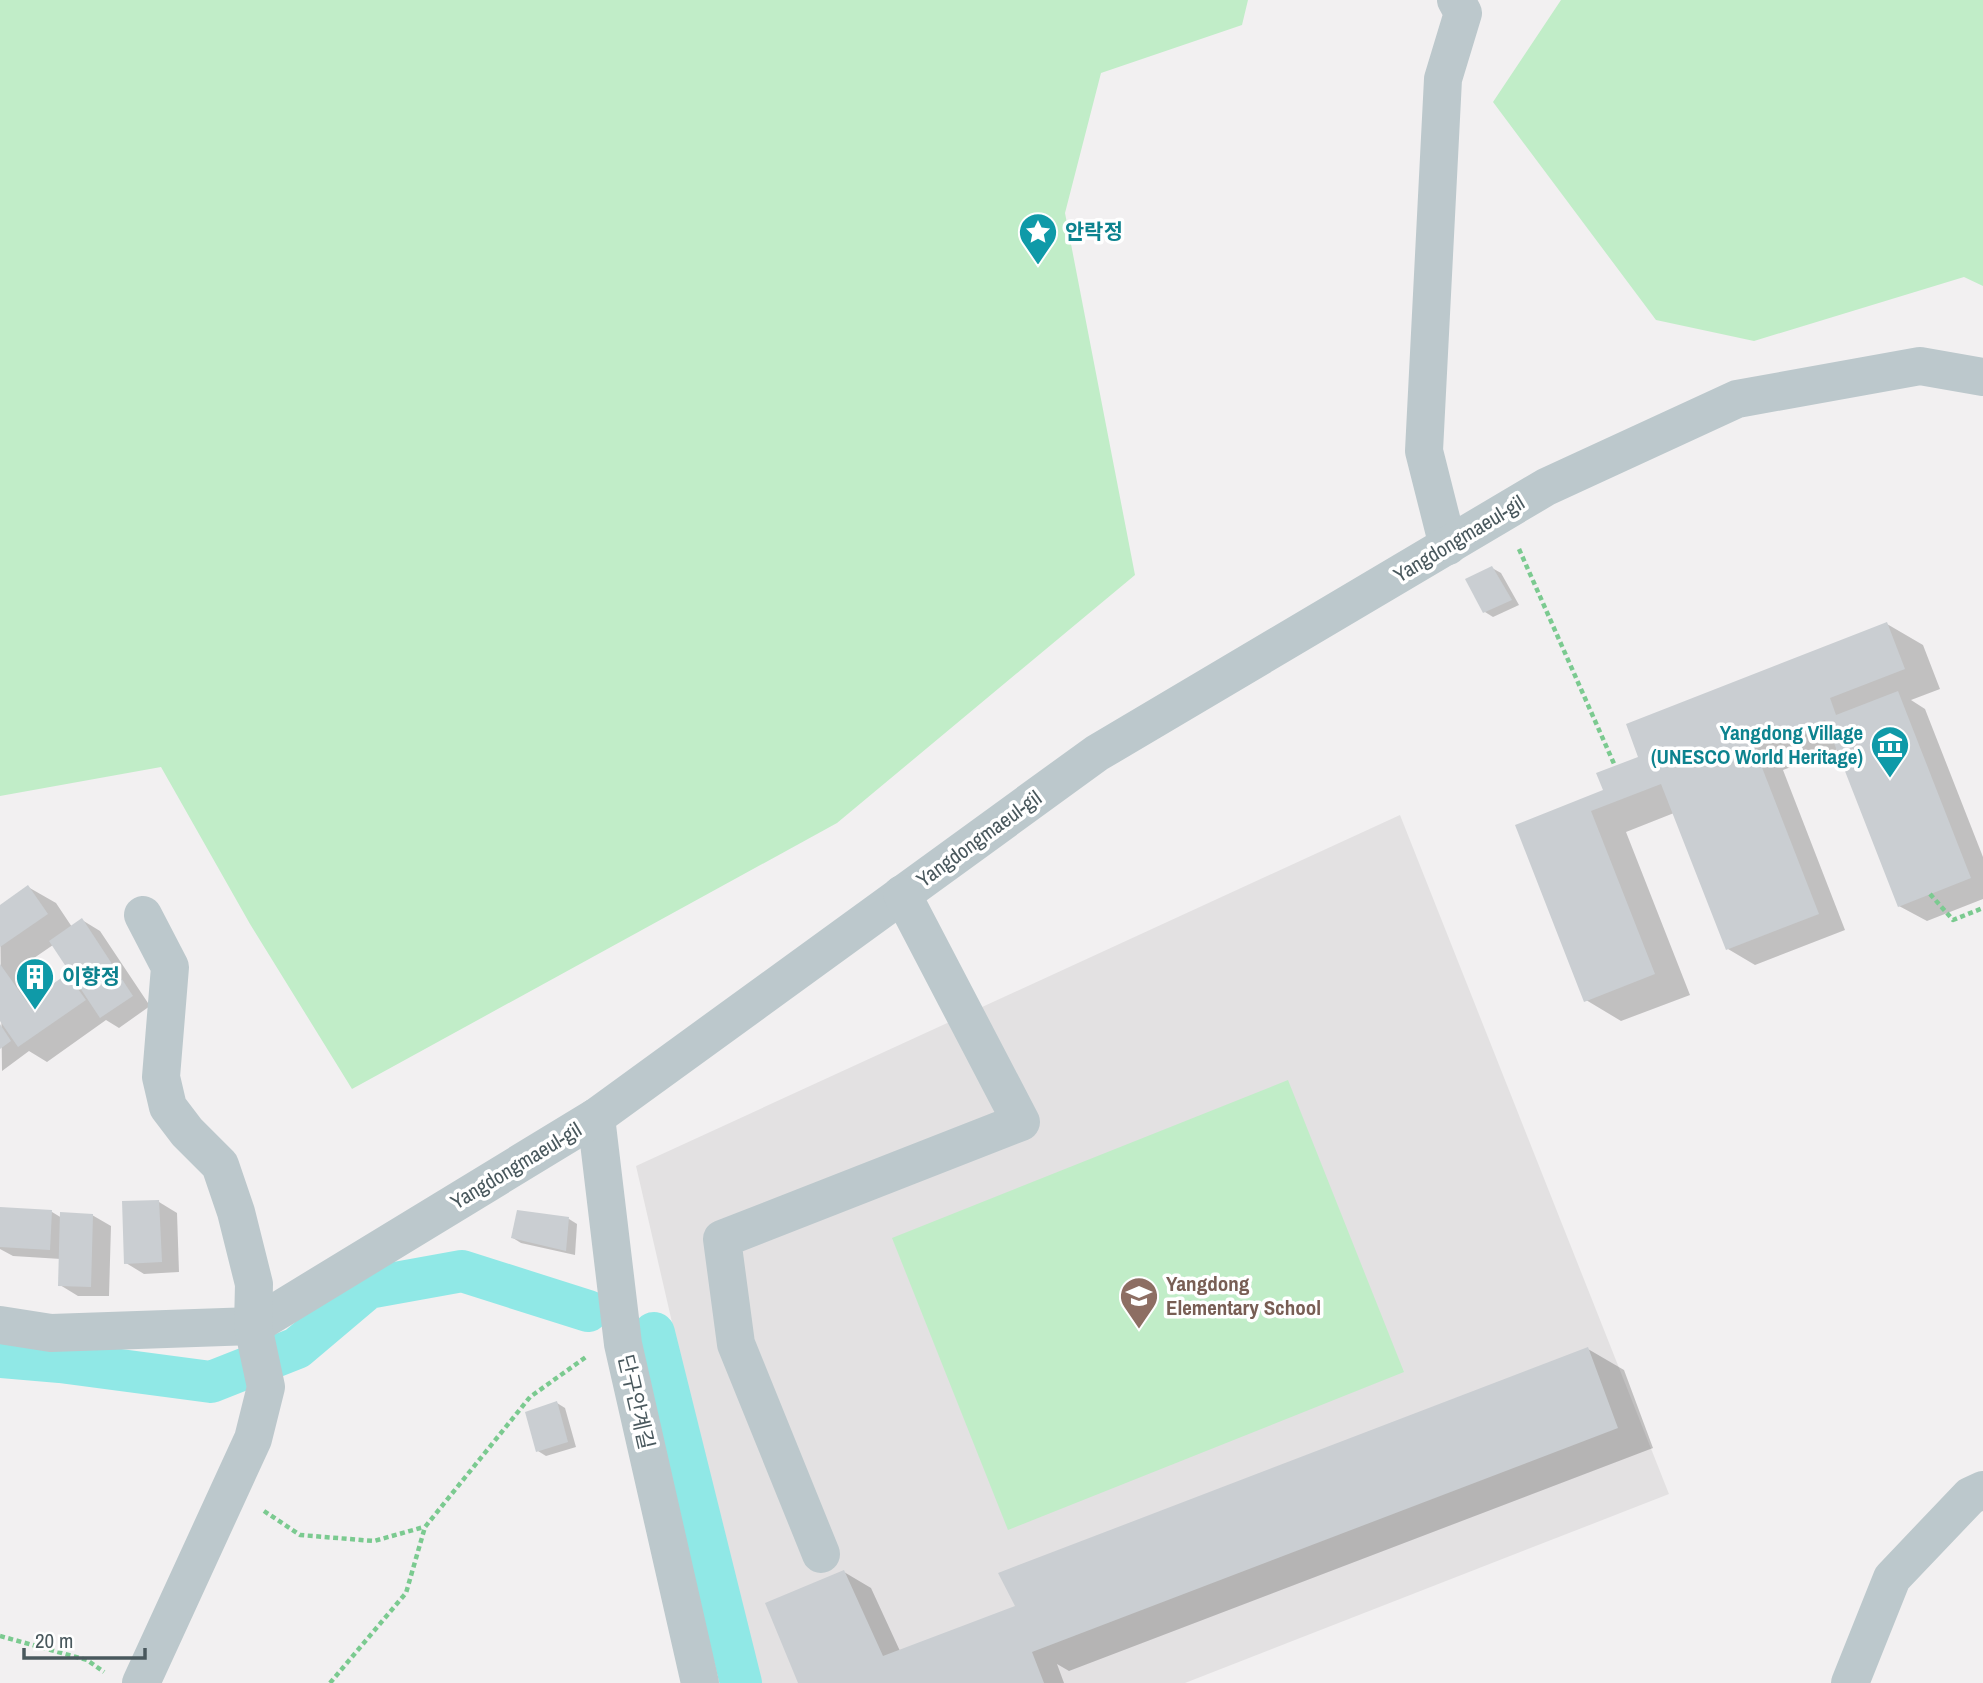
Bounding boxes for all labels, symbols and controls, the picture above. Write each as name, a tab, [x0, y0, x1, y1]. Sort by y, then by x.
place icon: 안락정	[1017, 211, 1059, 266]
place label: 안락정	[1065, 217, 1123, 246]
street label: Yangdongmaeul-gil	[1388, 488, 1530, 589]
place label: Yangdong Village (UNESCO World Heritage)	[1651, 718, 1863, 771]
museum icon: Yangdong Village (UNESCO World Heritage)	[1869, 724, 1911, 779]
street label: Yangdongmaeul-gil	[910, 783, 1047, 894]
building icon: 이향정	[14, 956, 56, 1011]
place label: 이향정	[62, 962, 120, 991]
street label: Yangdongmaeul-gil	[445, 1115, 587, 1216]
place label: Yangdong Elementary School	[1166, 1269, 1321, 1322]
school or university icon: Yangdong Elementary School	[1118, 1275, 1160, 1330]
street label: 단구안계길	[611, 1352, 661, 1452]
scale bar	[24, 1616, 145, 1660]
text: 20 m	[35, 1626, 73, 1655]

